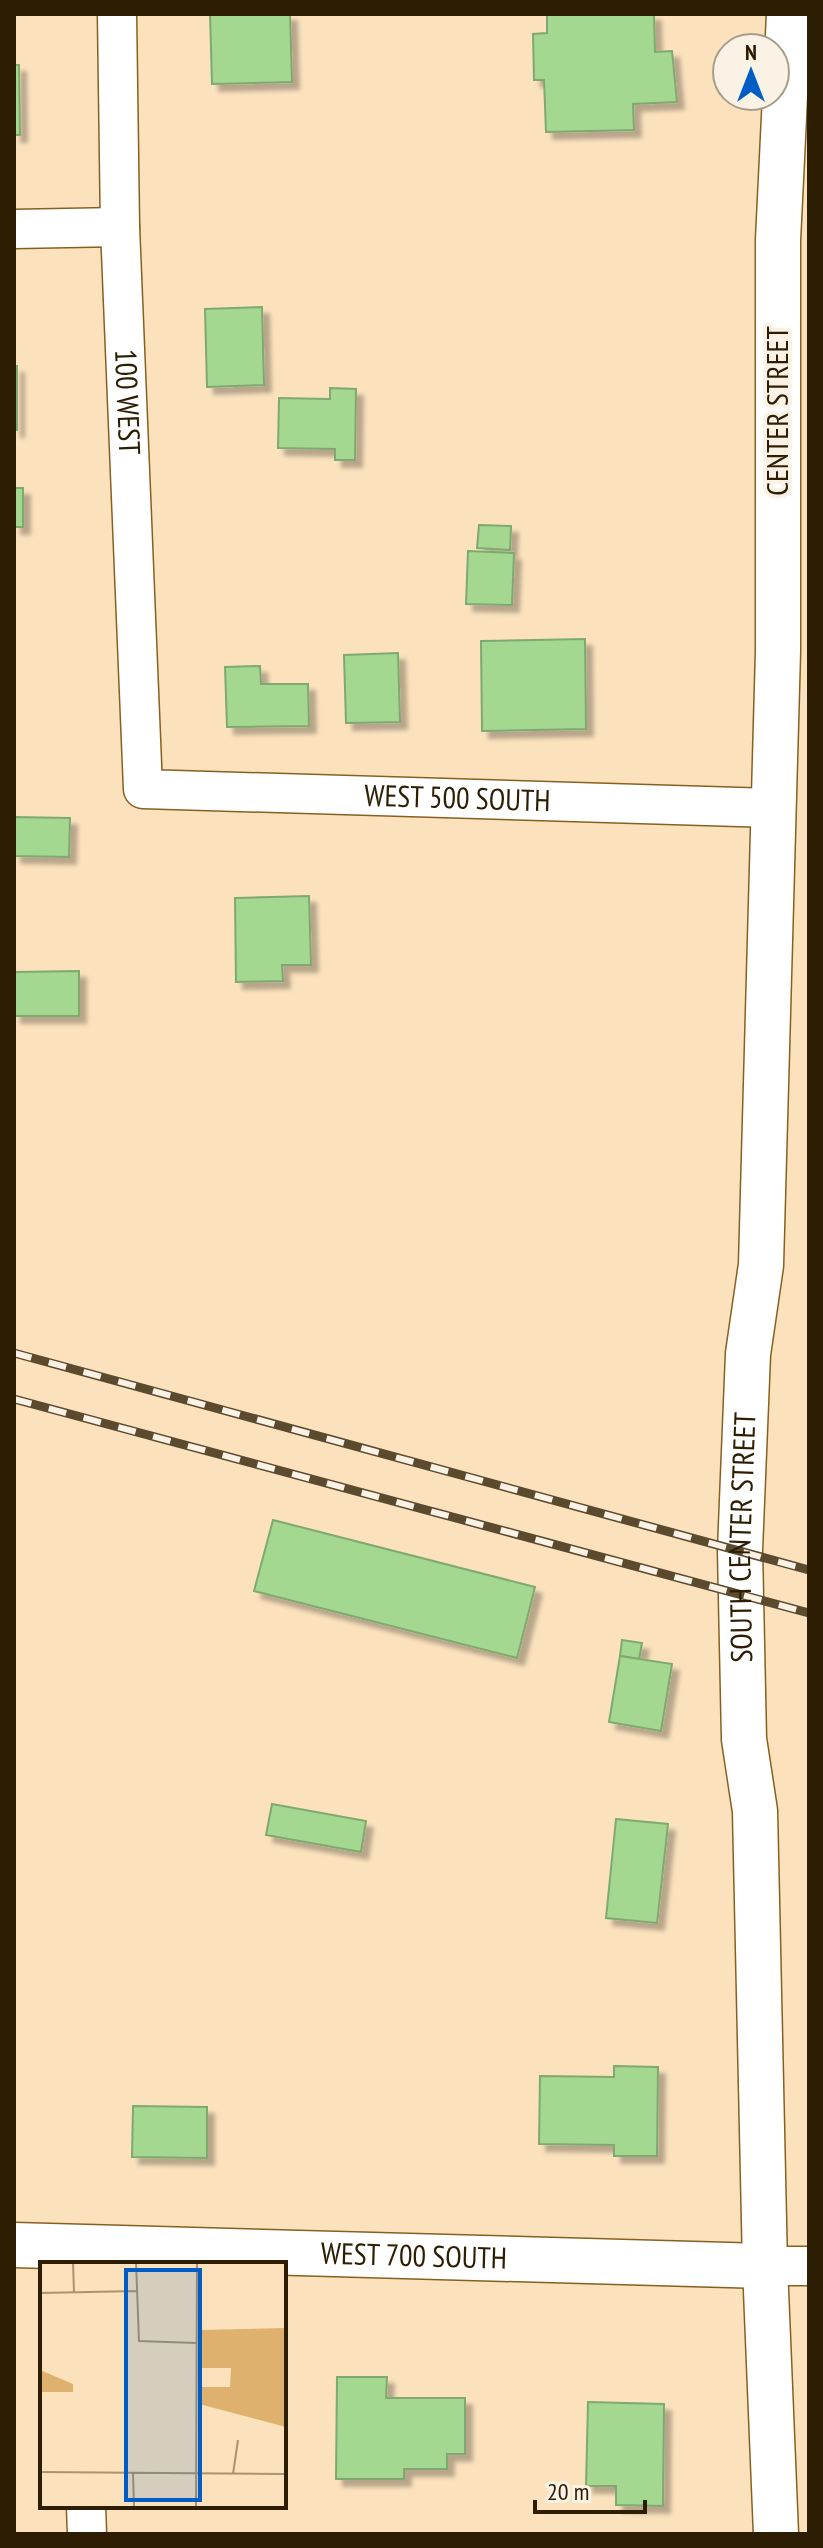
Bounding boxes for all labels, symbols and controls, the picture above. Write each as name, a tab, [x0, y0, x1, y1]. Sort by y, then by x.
north arrow	[711, 32, 791, 112]
text: N	[745, 38, 757, 66]
street label: CENTER STREET	[757, 326, 796, 496]
street label: 100 WEST	[107, 348, 150, 455]
street label: WEST 500 SOUTH	[364, 775, 551, 819]
street label: SOUTH CENTER STREET	[719, 1411, 764, 1663]
street label: WEST 700 SOUTH	[320, 2233, 507, 2277]
inset map	[40, 2262, 286, 2508]
scale bar	[535, 2464, 645, 2514]
text: 20 m	[547, 2476, 589, 2507]

